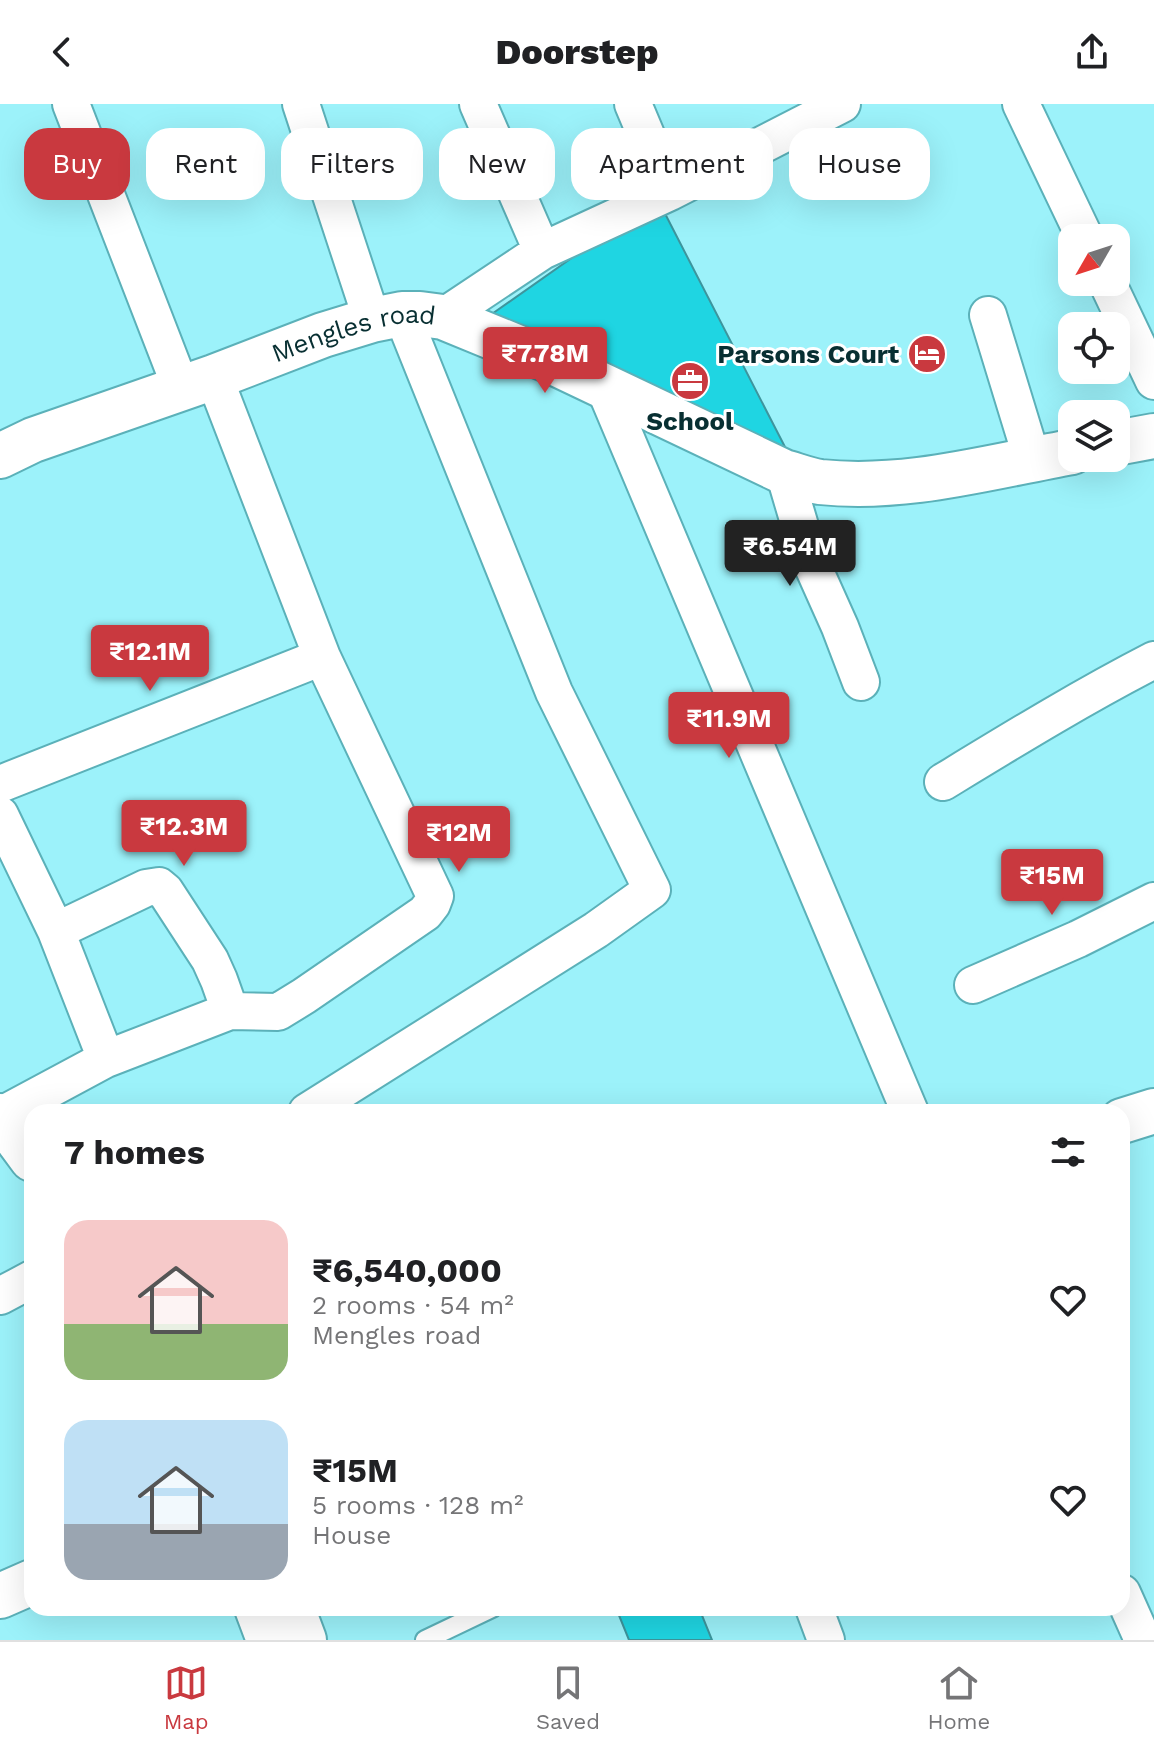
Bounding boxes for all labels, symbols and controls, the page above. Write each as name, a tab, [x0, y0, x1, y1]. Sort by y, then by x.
icon: back	[40, 30, 84, 74]
icon: share	[1070, 30, 1114, 74]
text: Doorstep	[495, 31, 659, 73]
chip: Buy	[24, 128, 130, 200]
chip: Rent	[146, 128, 265, 200]
chip: Filters	[281, 128, 423, 200]
chip: New	[439, 128, 555, 200]
chip: Apartment	[571, 128, 773, 200]
chip: House	[789, 128, 930, 200]
north arrow	[1058, 224, 1130, 296]
map controls	[1058, 224, 1130, 472]
street label: Mengles road	[267, 299, 438, 368]
button: locate	[1058, 312, 1130, 384]
pin: ₹7.78M	[480, 327, 610, 395]
hotel icon: Parsons Court	[906, 333, 948, 375]
text: ₹7.78M	[501, 338, 589, 368]
place label: Parsons Court	[717, 339, 900, 369]
office icon: School	[669, 360, 711, 402]
button: layers	[1058, 400, 1130, 472]
place label: School	[646, 406, 734, 436]
pin: ₹6.54M	[725, 520, 855, 588]
text: ₹6.54M	[743, 531, 837, 561]
pin: ₹12.1M	[85, 625, 215, 693]
text: ₹12.1M	[109, 636, 191, 666]
pin: ₹11.9M	[664, 692, 794, 760]
text: ₹11.9M	[686, 703, 772, 733]
pin: ₹12.3M	[119, 800, 249, 868]
pin: ₹12M	[412, 806, 506, 874]
text: ₹12.3M	[140, 811, 228, 841]
text: ₹12M	[426, 817, 492, 847]
pin: ₹15M	[1005, 849, 1099, 917]
text: ₹15M	[1019, 860, 1085, 890]
icon: filters	[1046, 1130, 1090, 1174]
text: 7 homes	[64, 1132, 205, 1172]
text: ₹6,540,000	[312, 1250, 502, 1290]
icon: home	[128, 1252, 224, 1348]
icon: heart	[1046, 1278, 1090, 1322]
text: 2 rooms · 54 m²	[312, 1290, 514, 1320]
text: Mengles road	[312, 1320, 481, 1350]
text: ₹15M	[312, 1450, 398, 1490]
icon: home	[128, 1452, 224, 1548]
icon: heart	[1046, 1478, 1090, 1522]
text: 5 rooms · 128 m²	[312, 1490, 523, 1520]
text: House	[312, 1520, 391, 1550]
tab: Map	[164, 1661, 209, 1734]
tab: Saved	[536, 1661, 600, 1734]
tab: Home	[927, 1661, 990, 1734]

